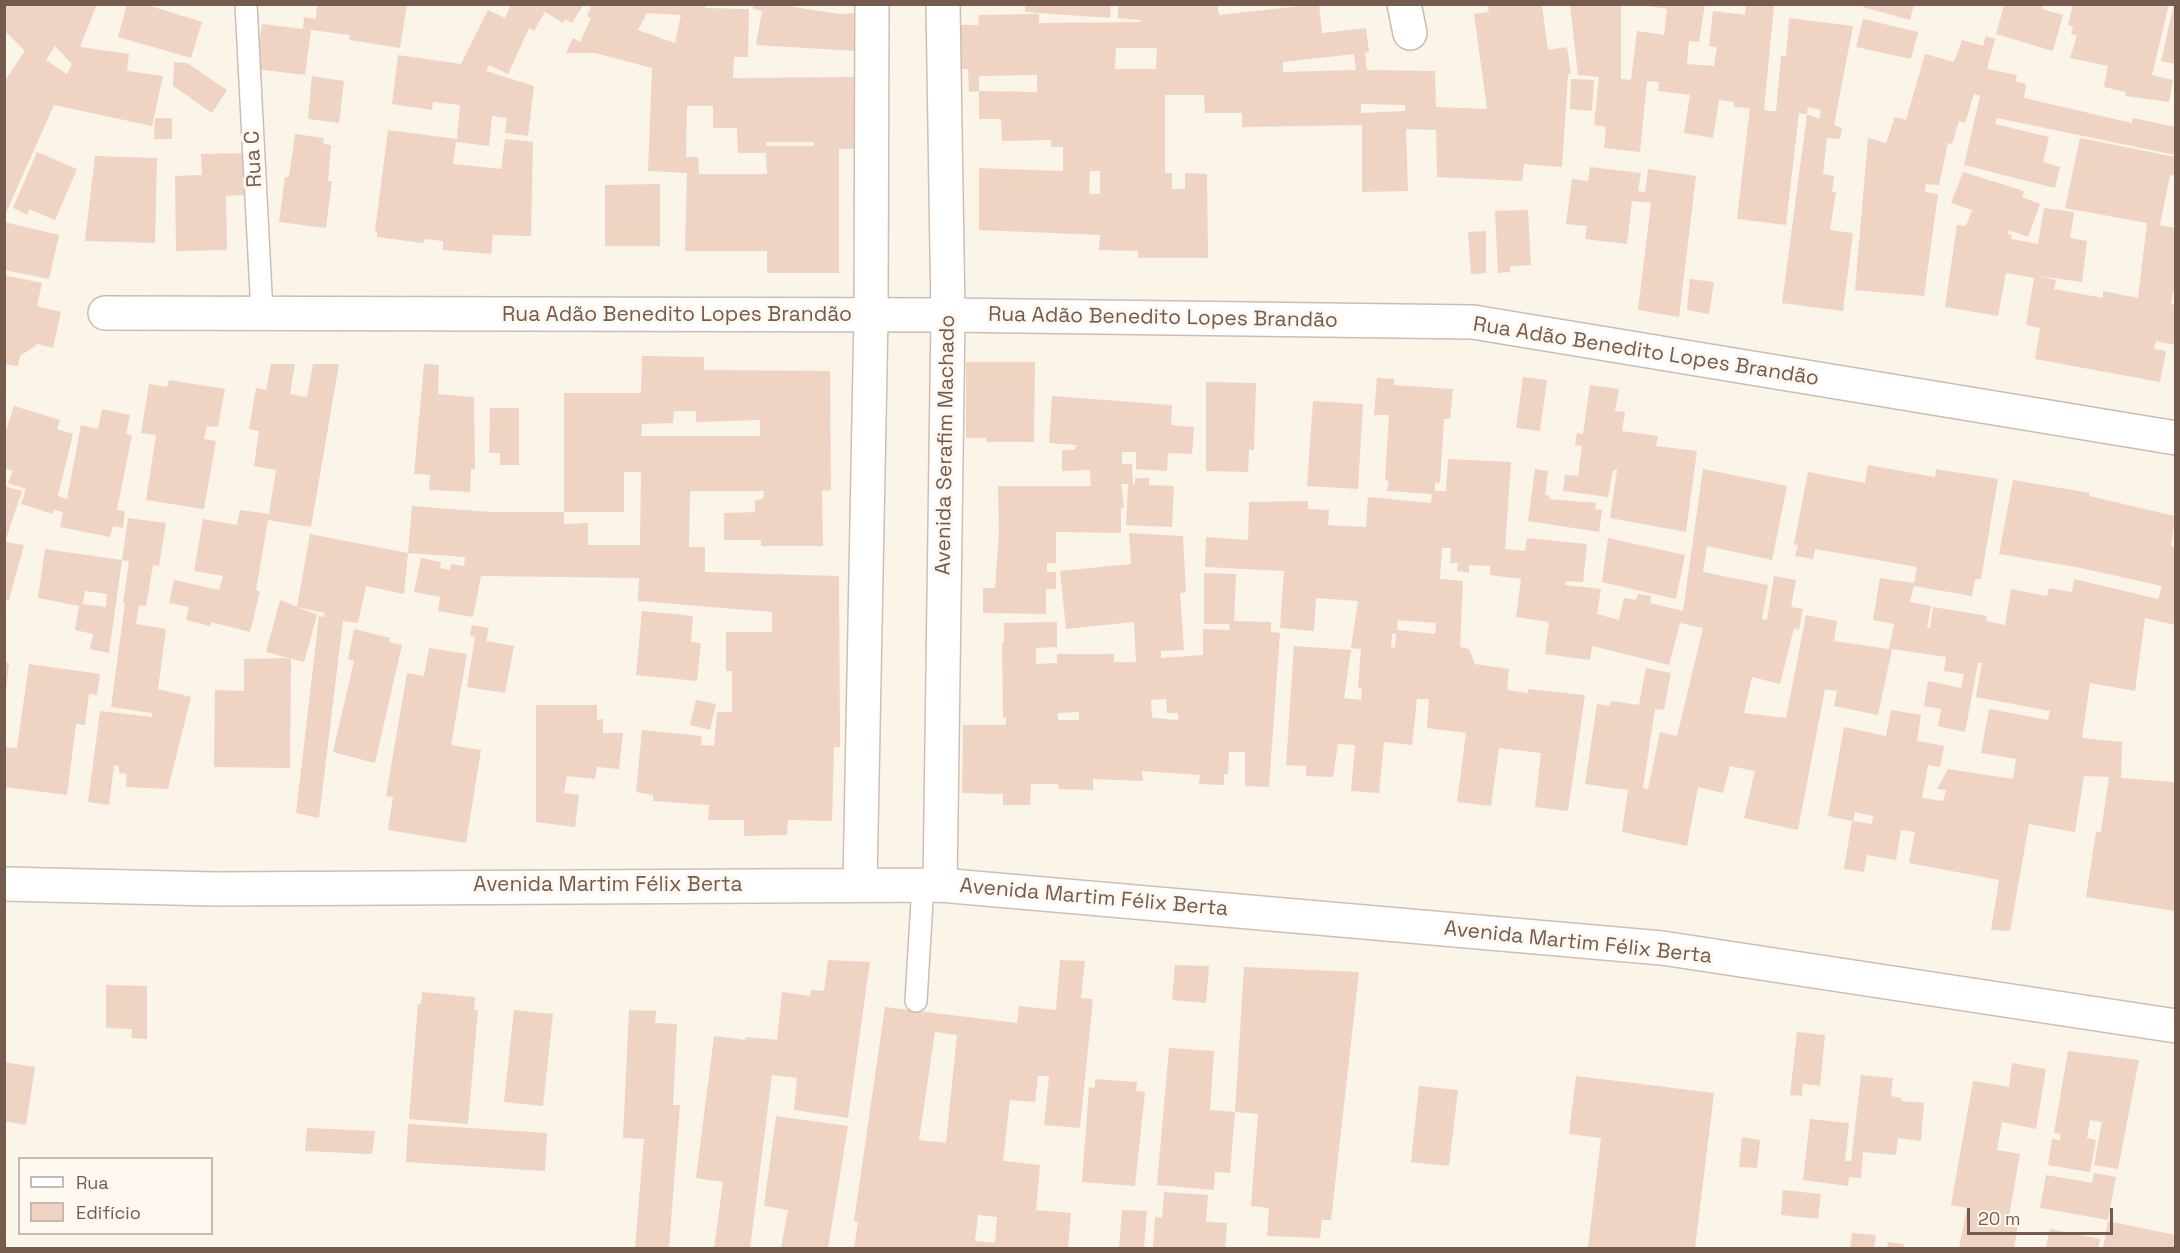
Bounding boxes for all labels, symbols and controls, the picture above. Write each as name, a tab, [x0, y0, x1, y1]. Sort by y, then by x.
street label: Rua C	[240, 130, 268, 188]
street label: Rua Adão Benedito Lopes Brandão	[502, 302, 852, 328]
street label: Rua Adão Benedito Lopes Brandão	[988, 302, 1338, 334]
street label: Rua Adão Benedito Lopes Brandão	[1471, 312, 1821, 392]
street label: Avenida Serafim Machado	[931, 315, 961, 575]
street label: Avenida Martim Félix Berta	[473, 872, 743, 898]
street label: Avenida Martim Félix Berta	[959, 874, 1229, 922]
street label: Avenida Martim Félix Berta	[1443, 916, 1713, 970]
legend	[18, 1157, 213, 1235]
text: Rua	[76, 1171, 109, 1194]
scale bar	[1970, 1196, 2116, 1234]
text: Edifício	[76, 1201, 141, 1224]
text: 20 m	[1978, 1207, 2021, 1230]

